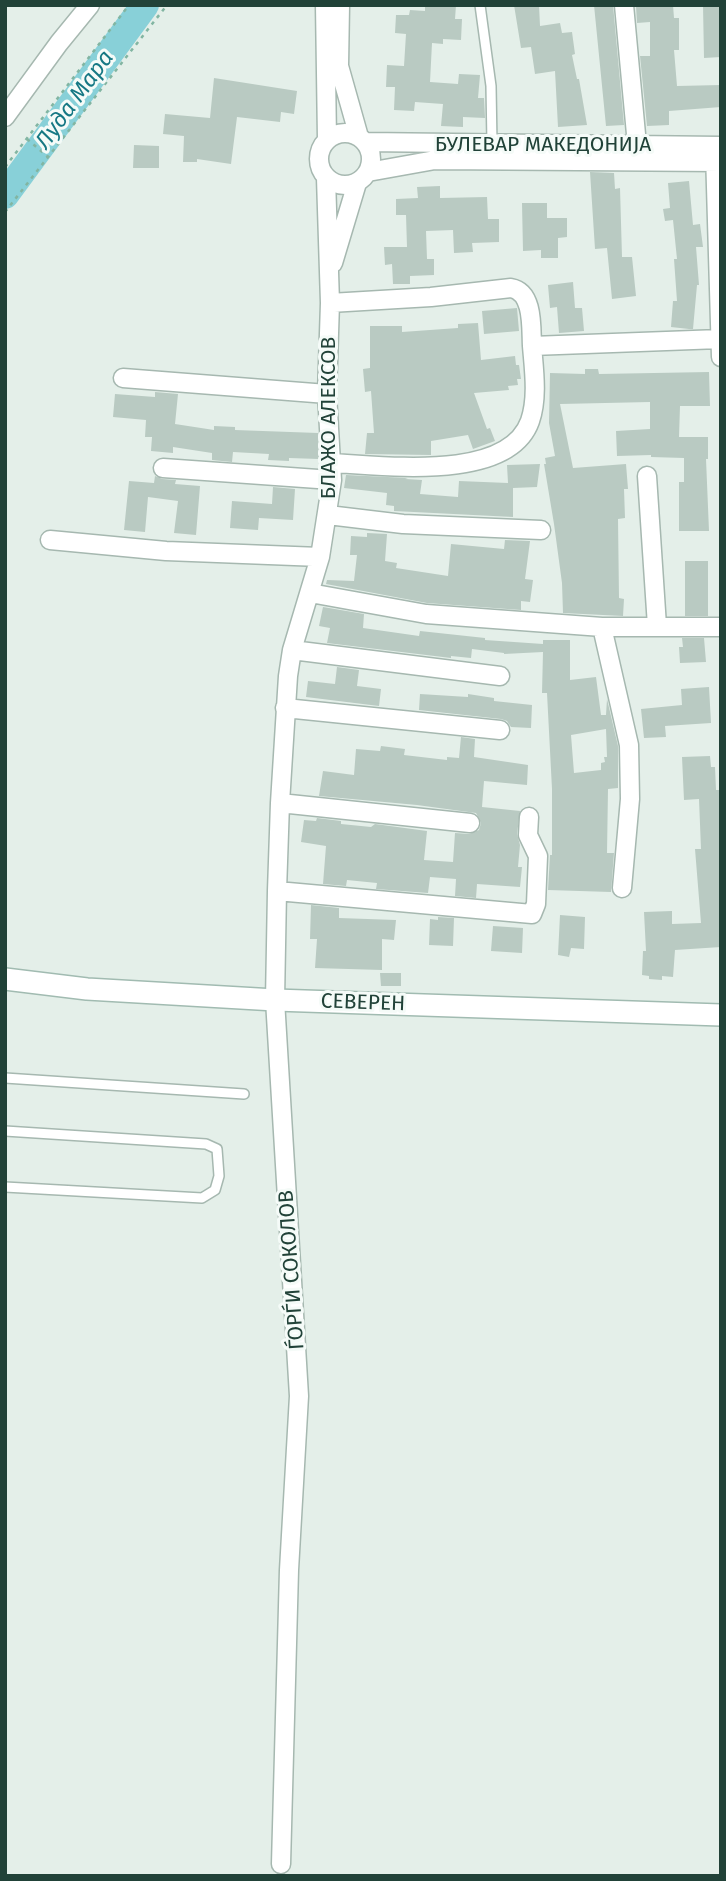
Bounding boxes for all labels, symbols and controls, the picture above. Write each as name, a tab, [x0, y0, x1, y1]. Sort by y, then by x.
water label: Луда Мара	[30, 45, 120, 155]
street label: БУЛЕВАР МАКЕДОНИЈА	[435, 132, 651, 158]
street label: БЛАЖО АЛЕКСОВ	[316, 337, 342, 499]
street label: СЕВЕРЕН	[320, 989, 406, 1017]
street label: ЃОРЃИ СОКОЛОВ	[274, 1189, 310, 1351]

